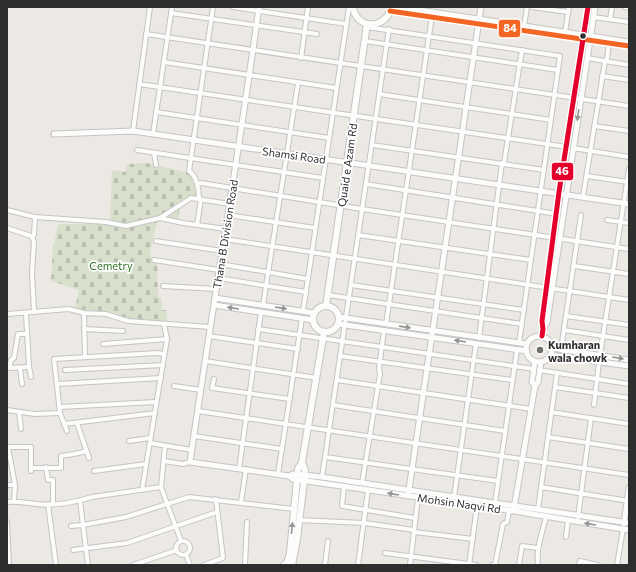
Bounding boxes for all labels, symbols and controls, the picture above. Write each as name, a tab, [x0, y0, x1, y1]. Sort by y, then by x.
line badge: 84	[498, 19, 521, 38]
text: 84	[503, 21, 517, 34]
unlabelled marker	[578, 31, 588, 41]
one-way arrow	[575, 109, 581, 121]
street label: Quaid e Azam Rd	[335, 123, 359, 207]
street label: Shamsi Road	[262, 144, 326, 166]
line badge: 46	[551, 162, 574, 181]
text: 46	[555, 164, 569, 177]
street label: Thana B Division Road	[210, 178, 240, 290]
park label: Cemetry	[89, 259, 133, 272]
one-way arrow	[227, 305, 239, 311]
one-way arrow	[275, 305, 287, 311]
one-way arrow	[399, 324, 411, 330]
one-way arrow	[454, 338, 466, 344]
place label: Kumharan wala chowk	[548, 338, 608, 364]
marker: Kumharan wala chowk	[535, 345, 545, 355]
one-way arrow	[612, 355, 625, 361]
one-way arrow	[387, 491, 399, 497]
street label: Mohsin Naqvi Rd	[416, 491, 502, 515]
one-way arrow	[584, 521, 597, 527]
one-way arrow	[289, 522, 296, 534]

